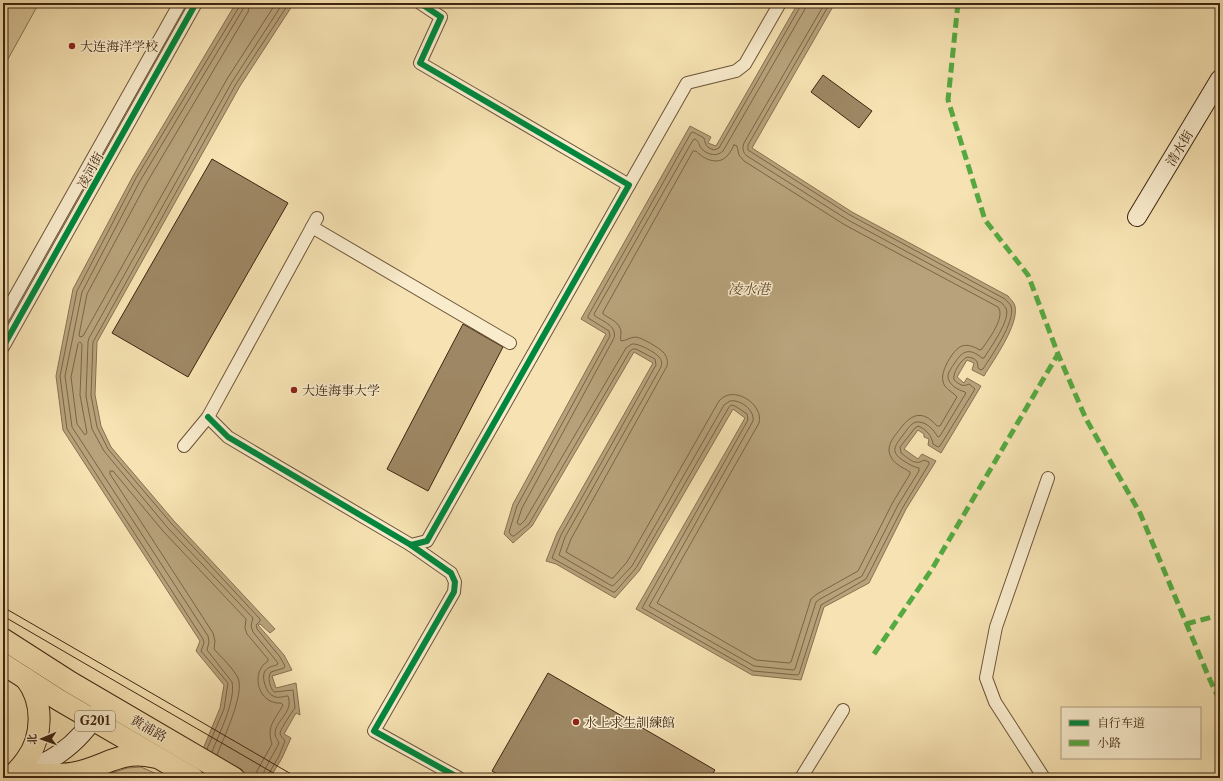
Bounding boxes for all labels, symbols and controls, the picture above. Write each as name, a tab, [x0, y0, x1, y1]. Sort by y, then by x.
place label: 大连海洋学校	[80, 38, 158, 54]
marker: 大连海洋学校	[67, 41, 77, 51]
street label: 清水街	[1162, 127, 1196, 169]
street label: 凌河街	[74, 149, 106, 191]
water label: 凌水港	[728, 280, 772, 298]
place label: 大连海事大学	[302, 382, 380, 398]
marker: 大连海事大学	[289, 385, 299, 395]
legend	[1061, 707, 1201, 759]
road number: G201	[75, 711, 115, 731]
street label: 黄浦路	[128, 711, 170, 745]
place label: 水上求生訓練館	[584, 714, 675, 730]
text: 自行车道	[1097, 715, 1145, 730]
marker: 水上求生訓練館	[571, 717, 581, 727]
north arrow	[22, 719, 62, 759]
text: 北	[25, 734, 39, 745]
text: 小路	[1097, 735, 1121, 750]

